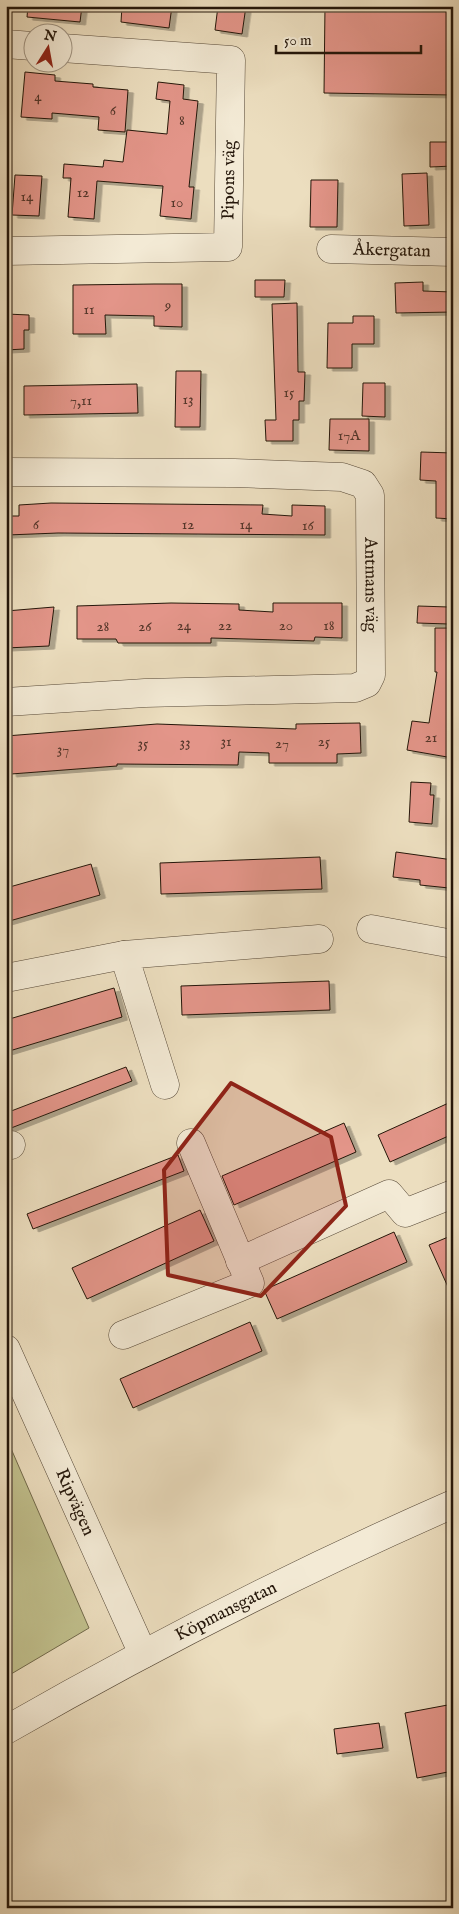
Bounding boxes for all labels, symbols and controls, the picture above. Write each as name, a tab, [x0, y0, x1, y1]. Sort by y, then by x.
north arrow	[22, 22, 72, 72]
scale bar	[276, 22, 422, 54]
text: N	[42, 26, 58, 46]
text: 50 m	[284, 31, 312, 50]
house number: 4	[34, 87, 42, 106]
house number: 6	[110, 101, 117, 120]
house number: 8	[179, 111, 185, 130]
street label: Pipons väg	[217, 140, 241, 220]
house number: 12	[77, 183, 89, 202]
house number: 14	[21, 187, 34, 206]
house number: 10	[171, 193, 183, 212]
street label: Åkergatan	[352, 236, 431, 263]
house number: 9	[164, 296, 171, 315]
house number: 11	[83, 300, 95, 319]
house number: 15	[283, 383, 295, 402]
house number: 13	[182, 390, 194, 409]
house number: 7,11	[70, 391, 92, 410]
house number: 17A	[338, 426, 361, 445]
house number: 6	[33, 515, 40, 534]
house number: 12	[182, 515, 194, 534]
house number: 14	[240, 515, 253, 534]
house number: 16	[302, 516, 315, 535]
street label: Antmans väg	[359, 536, 382, 633]
house number: 24	[177, 616, 192, 635]
house number: 22	[218, 616, 232, 635]
house number: 20	[279, 616, 293, 635]
house number: 18	[323, 616, 335, 635]
house number: 28	[97, 617, 110, 636]
house number: 26	[138, 617, 152, 636]
house number: 21	[425, 728, 437, 747]
house number: 31	[220, 732, 232, 751]
house number: 25	[318, 732, 331, 751]
house number: 33	[179, 733, 191, 752]
house number: 35	[137, 734, 149, 753]
house number: 27	[275, 734, 289, 753]
house number: 37	[57, 740, 69, 759]
street label: Ripvägen	[50, 1465, 100, 1540]
street label: Köpmansgatan	[171, 1576, 281, 1647]

